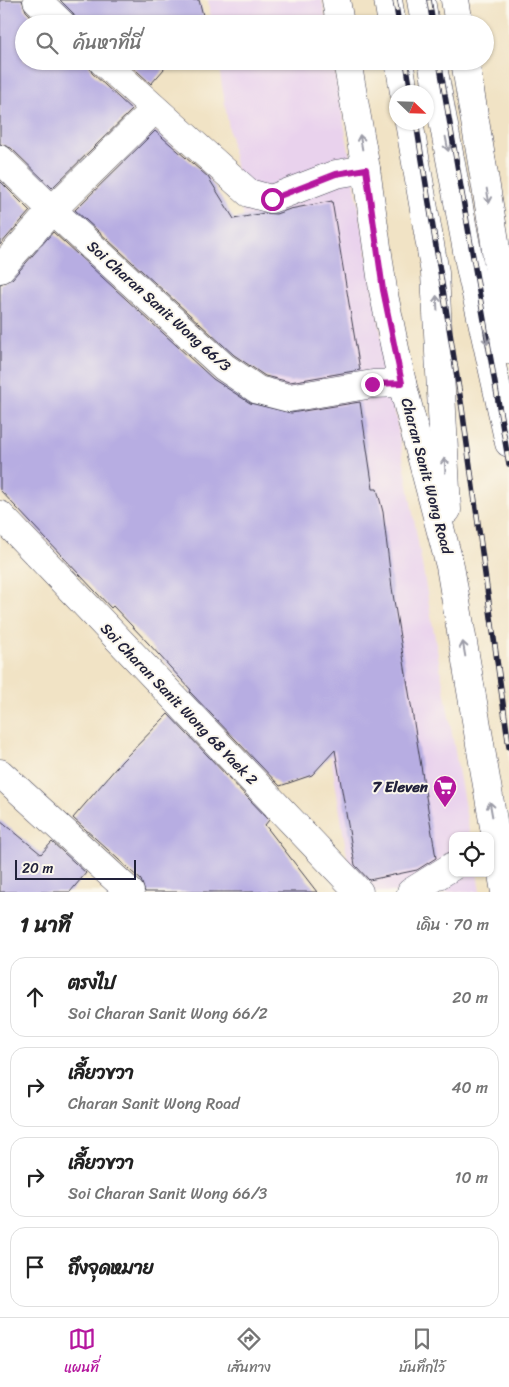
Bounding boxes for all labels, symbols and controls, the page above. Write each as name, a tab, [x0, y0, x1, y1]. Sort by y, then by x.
search box	[15, 15, 494, 70]
text: ค้นหาที่นี่	[73, 26, 142, 59]
icon: search	[33, 29, 61, 57]
north arrow	[389, 85, 434, 130]
one-way arrow	[355, 134, 365, 150]
one-way arrow	[442, 135, 452, 151]
one-way arrow	[483, 187, 493, 203]
route start	[261, 188, 284, 211]
street label: Soi Charan Sanit Wong 66/3	[81, 234, 237, 378]
one-way arrow	[432, 295, 441, 311]
one-way arrow	[482, 329, 491, 345]
route end	[361, 373, 384, 396]
street label: Charan Sanit Wong Road	[394, 395, 461, 558]
one-way arrow	[441, 457, 450, 473]
street label: Soi Charan Sanit Wong 68 Yaek 2	[94, 617, 264, 792]
one-way arrow	[459, 642, 469, 658]
place label: 7 Eleven	[372, 774, 429, 800]
supermarket icon: 7 Eleven	[432, 774, 458, 808]
one-way arrow	[486, 802, 496, 818]
map controls	[449, 832, 494, 877]
button: locate	[449, 832, 494, 877]
text: 20 m	[22, 856, 53, 881]
scale bar	[15, 857, 136, 880]
text: 1 นาที	[20, 906, 71, 944]
text: เดิน · 70 m	[416, 910, 489, 939]
text: ตรงไป	[68, 966, 116, 999]
icon: ahead	[21, 983, 49, 1011]
text: 20 m	[452, 983, 488, 1012]
text: Soi Charan Sanit Wong 66/2	[68, 999, 268, 1028]
text: เลี้ยวขวา	[68, 1056, 134, 1089]
icon: right	[21, 1073, 49, 1101]
text: 40 m	[451, 1073, 488, 1102]
text: Charan Sanit Wong Road	[68, 1089, 240, 1118]
text: เลี้ยวขวา	[68, 1146, 134, 1179]
icon: right	[21, 1163, 49, 1191]
text: 10 m	[455, 1163, 488, 1192]
text: Soi Charan Sanit Wong 66/3	[68, 1179, 267, 1208]
text: ถึงจุดหมาย	[68, 1251, 154, 1284]
icon: arrive	[21, 1253, 49, 1281]
tab: แผนที่	[64, 1325, 99, 1380]
tab: เส้นทาง	[227, 1325, 271, 1380]
tab: บันทึกไว้	[399, 1325, 445, 1380]

